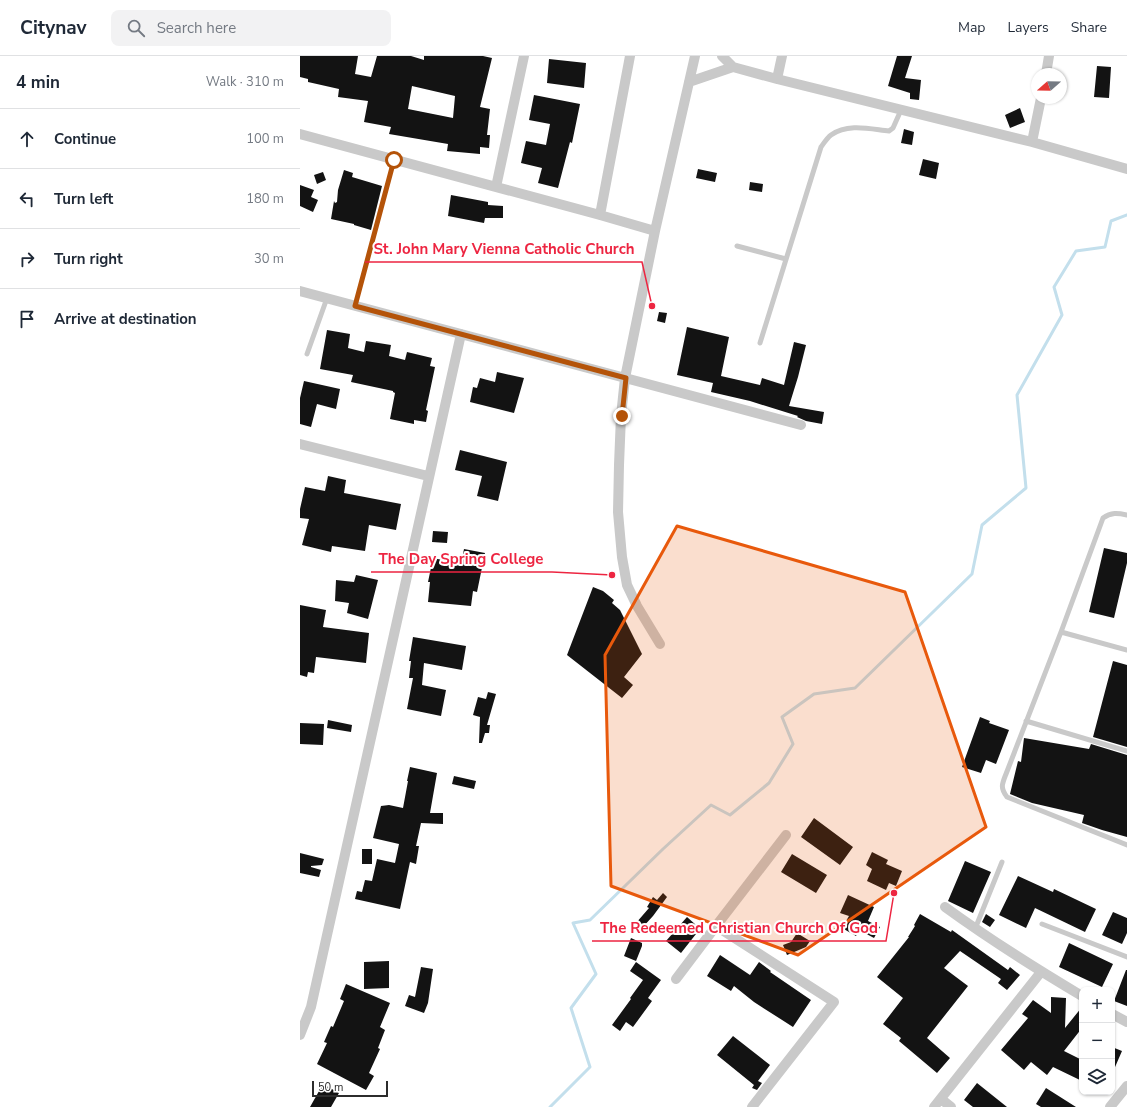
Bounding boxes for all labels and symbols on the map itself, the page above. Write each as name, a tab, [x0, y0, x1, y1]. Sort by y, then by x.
north arrow	[1031, 68, 1067, 104]
route start	[385, 151, 403, 169]
callout: St. John Mary Vienna Catholic Church	[365, 235, 642, 262]
text: St. John Mary Vienna Catholic Church	[373, 239, 635, 259]
route end	[613, 407, 631, 425]
callout: The Day Spring College	[371, 545, 552, 572]
text: The Day Spring College	[379, 549, 543, 569]
callout: The Redeemed Christian Church Of God	[592, 914, 886, 941]
text: The Redeemed Christian Church Of God	[600, 918, 878, 938]
scale bar	[312, 1079, 388, 1098]

